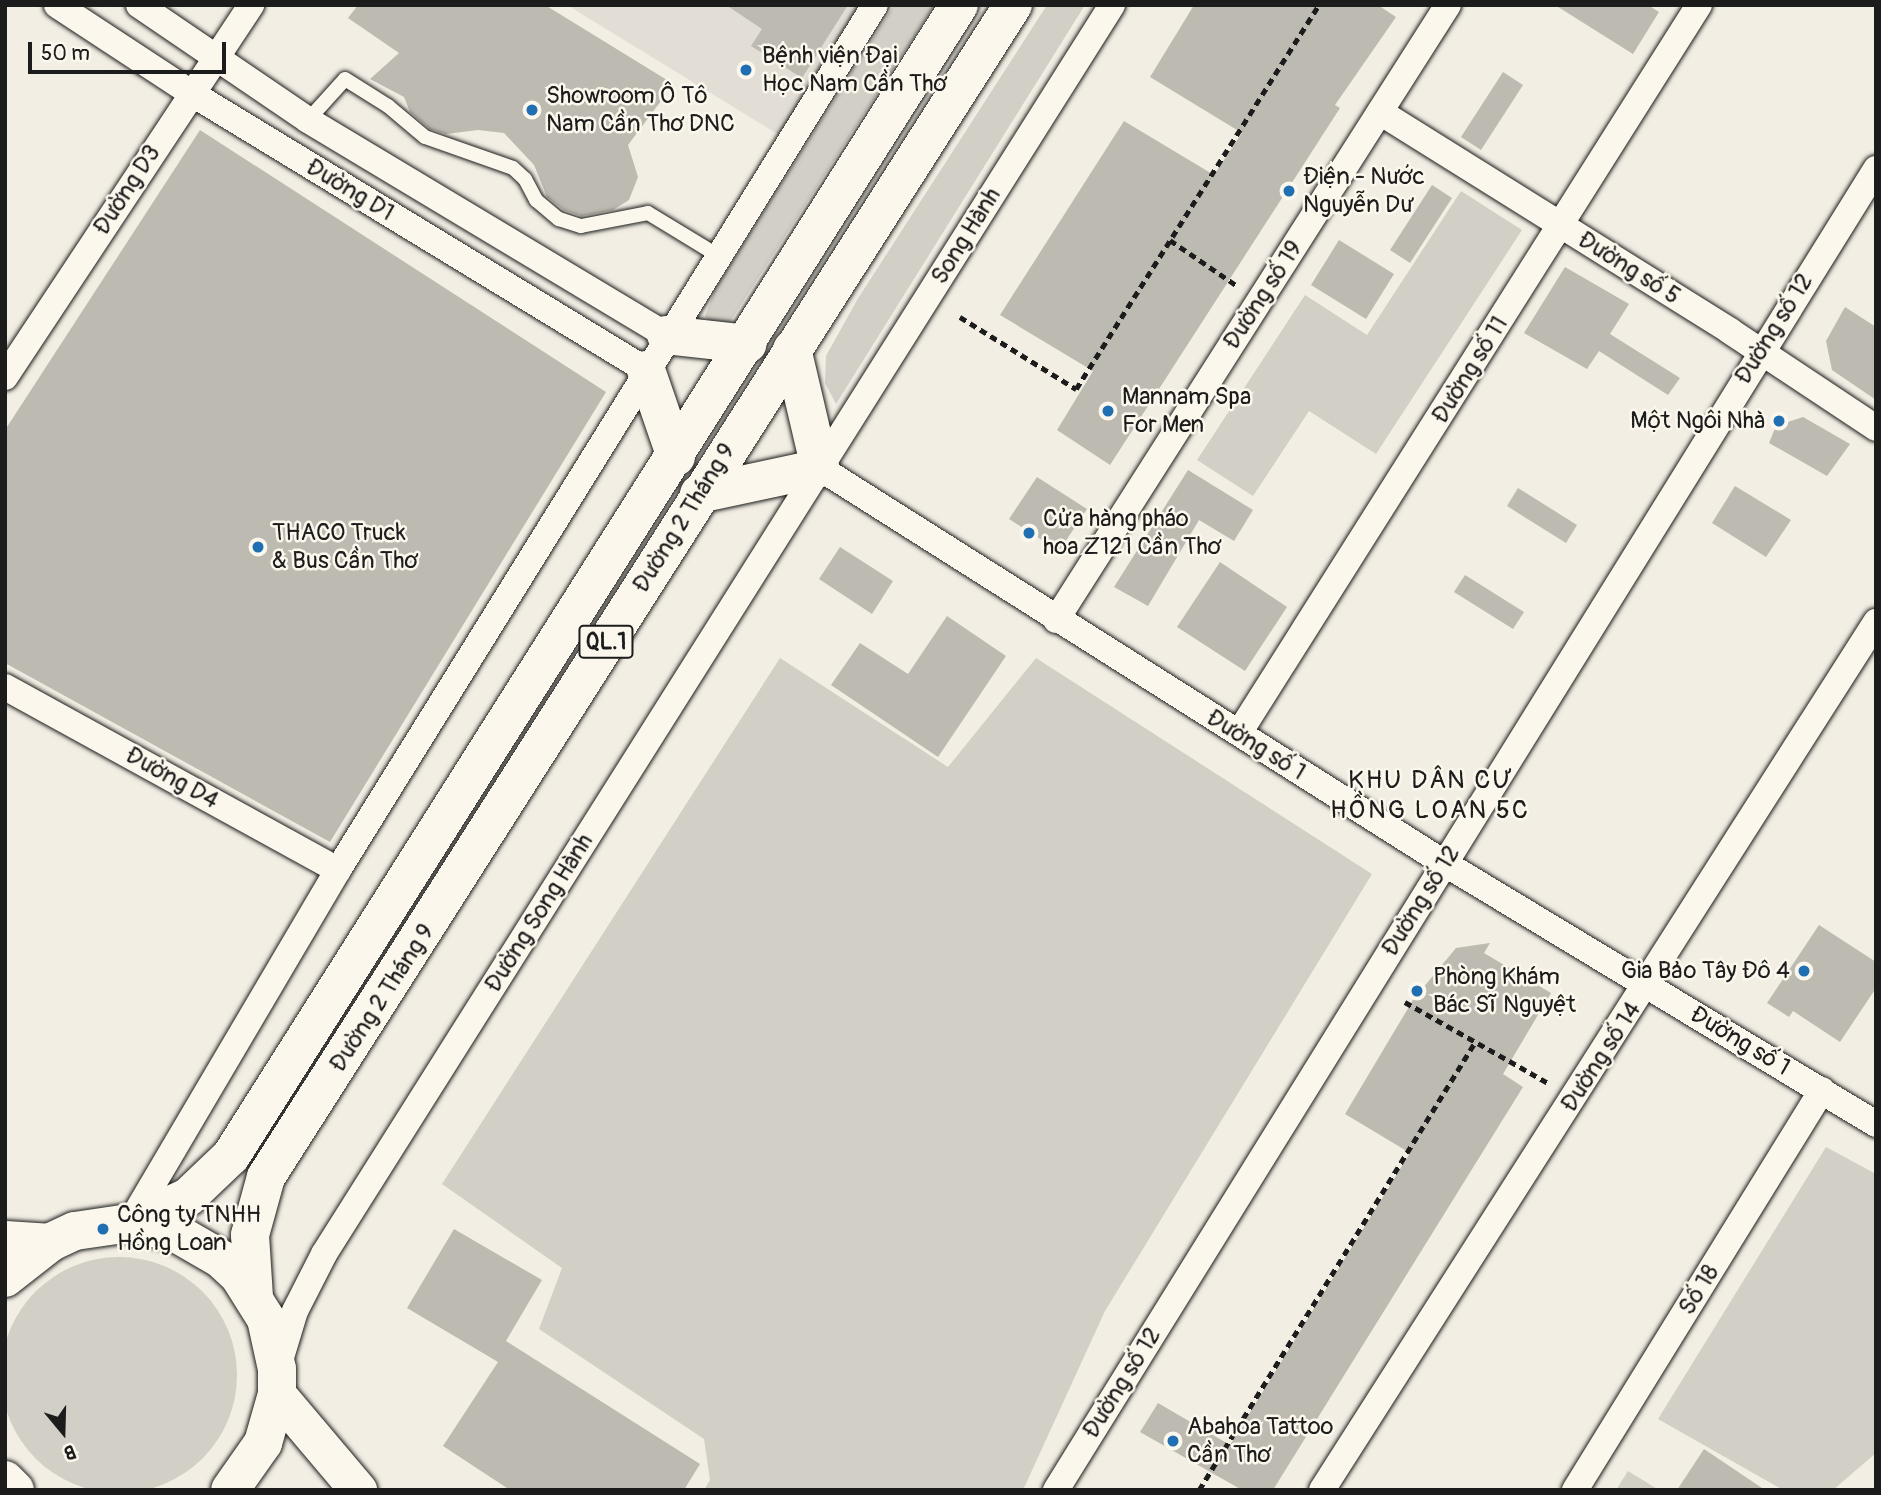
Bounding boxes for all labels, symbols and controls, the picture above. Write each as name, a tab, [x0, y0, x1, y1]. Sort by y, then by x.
scale bar	[32, 28, 229, 72]
text: 50 m	[41, 40, 90, 67]
place label: Bệnh viện Đại Học Nam Cần Thơ	[762, 42, 947, 98]
marker: Bệnh viện Đại Học Nam Cần Thơ	[736, 60, 756, 80]
place label: Showroom Ô Tô Nam Cần Thơ DNC	[546, 82, 735, 138]
marker: Showroom Ô Tô Nam Cần Thơ DNC	[524, 102, 540, 118]
street label: Đường D3	[87, 140, 167, 240]
street label: Đường D1	[301, 153, 399, 227]
place label: Điện - Nước Nguyễn Dư	[1303, 163, 1425, 219]
street label: Song Hành	[925, 182, 1007, 290]
marker: Điện - Nước Nguyễn Dư	[1281, 183, 1297, 199]
street label: Đường số 5	[1573, 225, 1685, 311]
street label: Đường số 19	[1217, 235, 1309, 355]
street label: Đường số 12	[1729, 268, 1819, 390]
street label: Đường số 11	[1426, 311, 1514, 429]
place label: Mannam Spa For Men	[1122, 383, 1251, 439]
marker: Mannam Spa For Men	[1100, 403, 1116, 419]
place label: Một Ngôi Nhà	[1630, 407, 1765, 435]
marker: Một Ngôi Nhà	[1771, 413, 1787, 429]
street label: Đường 2 Tháng 9	[627, 438, 741, 598]
place label: Cửa hàng pháo hoa Z121 Cần Thơ	[1043, 505, 1221, 561]
place label: THACO Truck & Bus Cần Thơ	[272, 519, 418, 575]
marker: Cửa hàng pháo hoa Z121 Cần Thơ	[1021, 525, 1037, 541]
marker: THACO Truck & Bus Cần Thơ	[250, 539, 266, 555]
road number: QL.1	[578, 622, 634, 662]
street label: Đường số 1	[1201, 703, 1311, 787]
street label: Đường D4	[120, 741, 224, 815]
district label: KHU DÂN CƯ HỒNG LOAN 5C	[1332, 765, 1528, 826]
street label: Đường Song Hành	[479, 828, 599, 998]
street label: Đường số 12	[1376, 840, 1466, 962]
street label: Đường 2 Tháng 9	[323, 919, 441, 1077]
place label: Gia Bảo Tây Đô 4	[1621, 957, 1790, 985]
place label: Phòng Khám Bác Sĩ Nguyệt	[1433, 963, 1576, 1019]
marker: Gia Bảo Tây Đô 4	[1796, 963, 1812, 979]
marker: Phòng Khám Bác Sĩ Nguyệt	[1407, 981, 1427, 1001]
street label: Đường số 14	[1555, 997, 1647, 1117]
street label: Đường số 1	[1685, 1000, 1795, 1082]
place label: Công ty TNHH Hồng Loan	[117, 1201, 261, 1257]
marker: Công ty TNHH Hồng Loan	[95, 1221, 111, 1237]
street label: Số 18	[1673, 1260, 1725, 1320]
street label: Đường số 12	[1077, 1322, 1167, 1444]
north arrow	[28, 1397, 98, 1467]
place label: Abahoa Tattoo Cần Thơ	[1187, 1413, 1333, 1469]
marker: Abahoa Tattoo Cần Thơ	[1165, 1433, 1181, 1449]
text: B	[61, 1439, 79, 1465]

